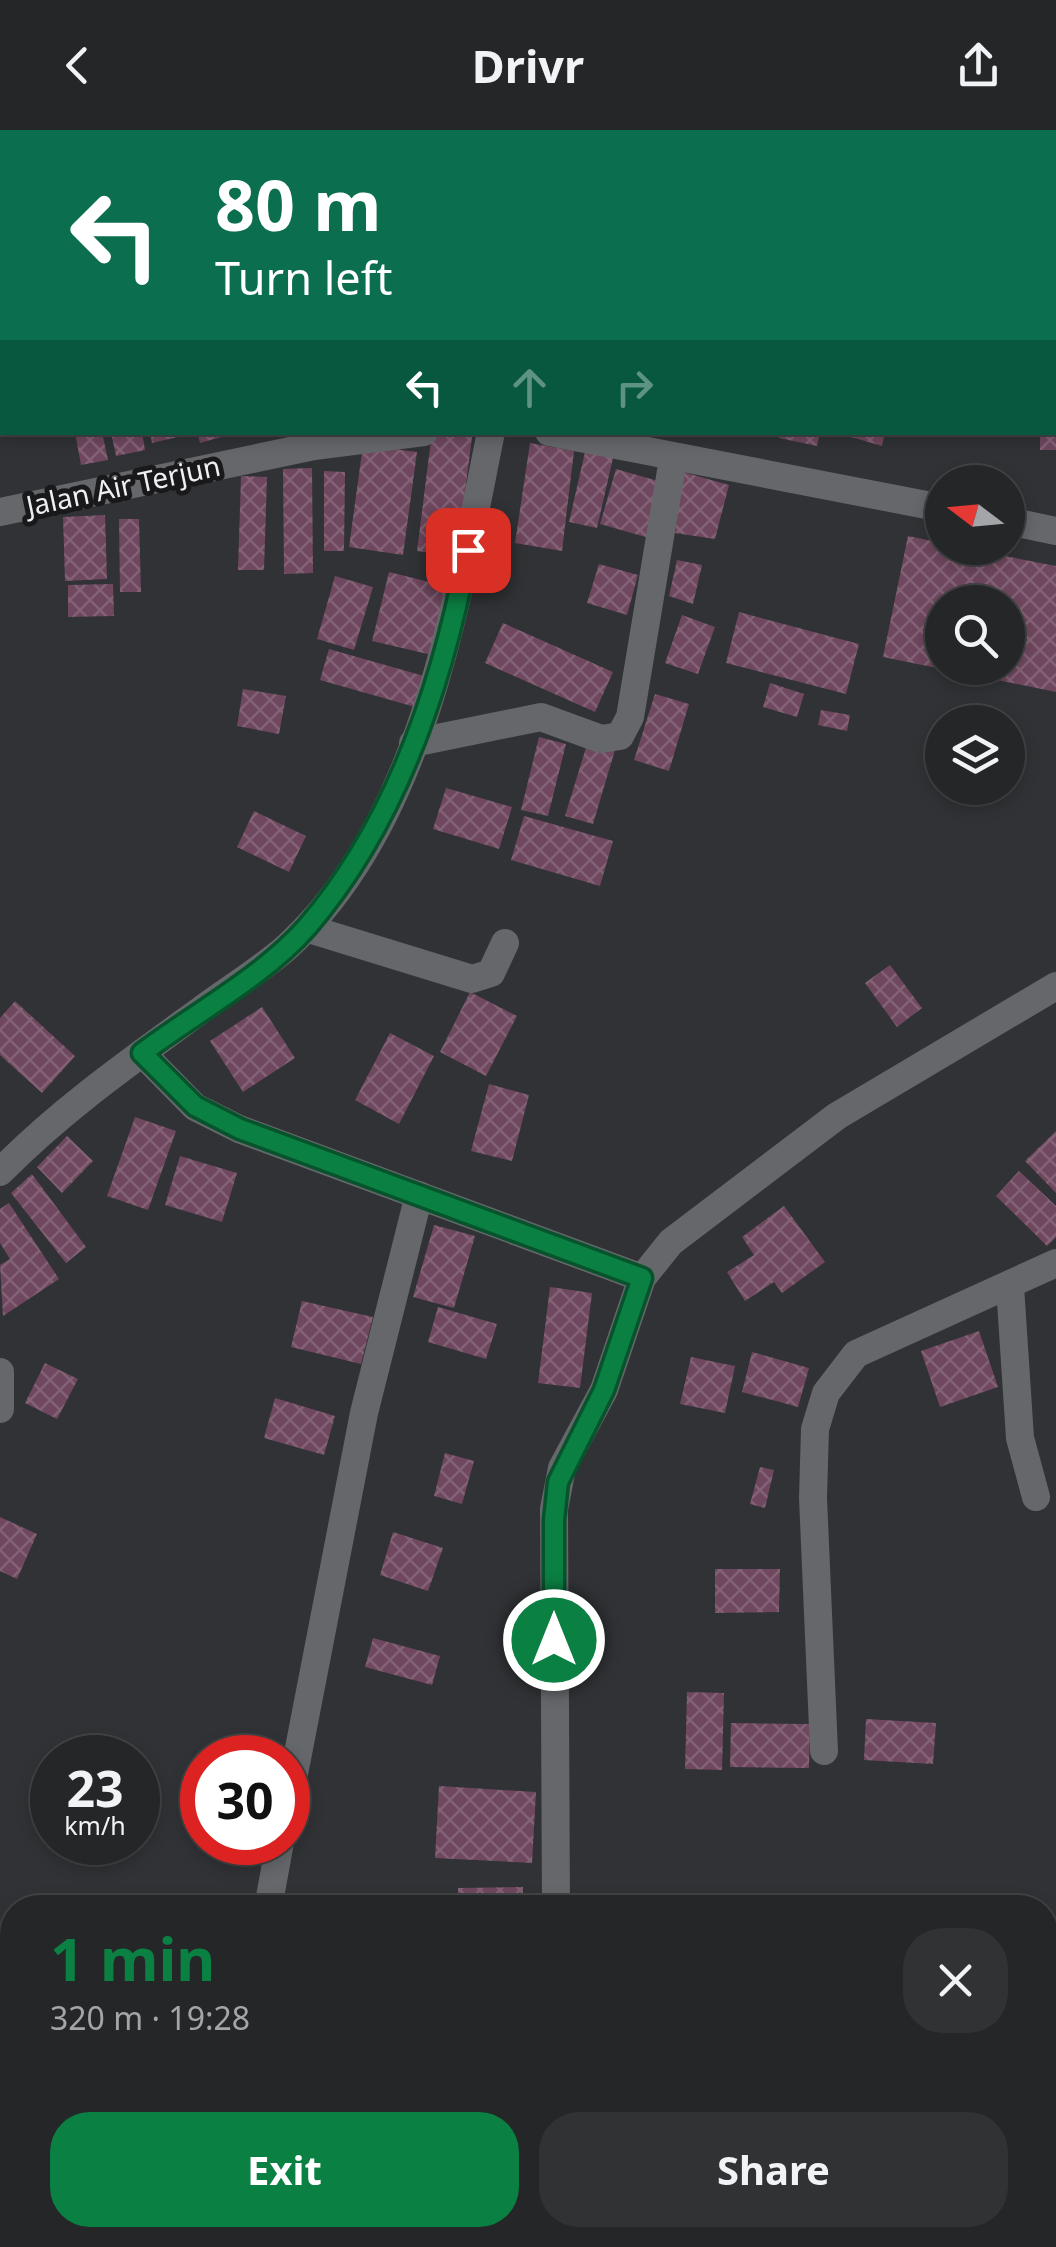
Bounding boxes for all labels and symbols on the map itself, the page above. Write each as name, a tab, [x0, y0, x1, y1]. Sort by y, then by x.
street label: Jalan Air Terjun	[19, 446, 224, 525]
north arrow	[925, 465, 1025, 565]
pin	[426, 508, 511, 593]
position arrow	[502, 1588, 606, 1692]
speed limit sign: 30	[180, 1735, 310, 1865]

